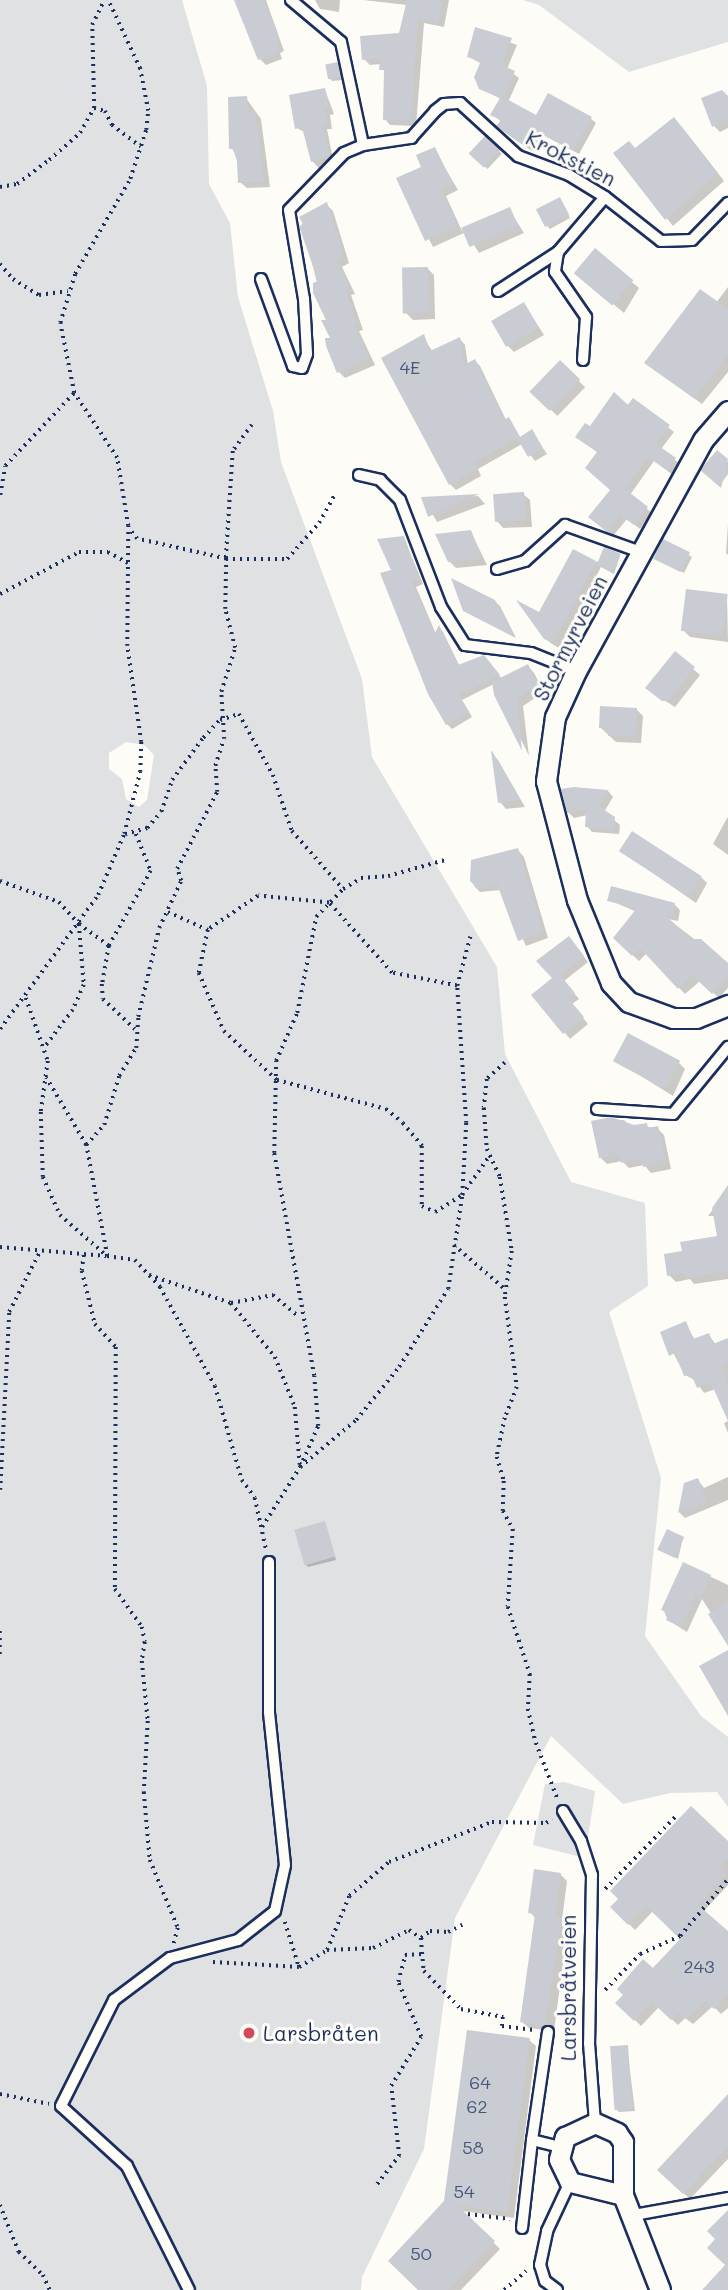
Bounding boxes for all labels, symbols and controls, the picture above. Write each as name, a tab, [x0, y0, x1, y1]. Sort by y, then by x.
street label: Krokstien	[522, 125, 620, 191]
house number: 4E	[400, 356, 420, 378]
street label: Stormyrveien	[528, 571, 612, 705]
street label: Larsbråtveien	[555, 1915, 581, 2061]
house number: 243	[683, 1955, 715, 1977]
place label: Larsbråten	[263, 2020, 379, 2046]
marker: Larsbråten	[241, 2025, 257, 2041]
house number: 64	[469, 2071, 491, 2093]
house number: 62	[467, 2095, 487, 2117]
house number: 58	[462, 2136, 484, 2158]
house number: 54	[453, 2180, 475, 2202]
house number: 50	[410, 2242, 432, 2264]

